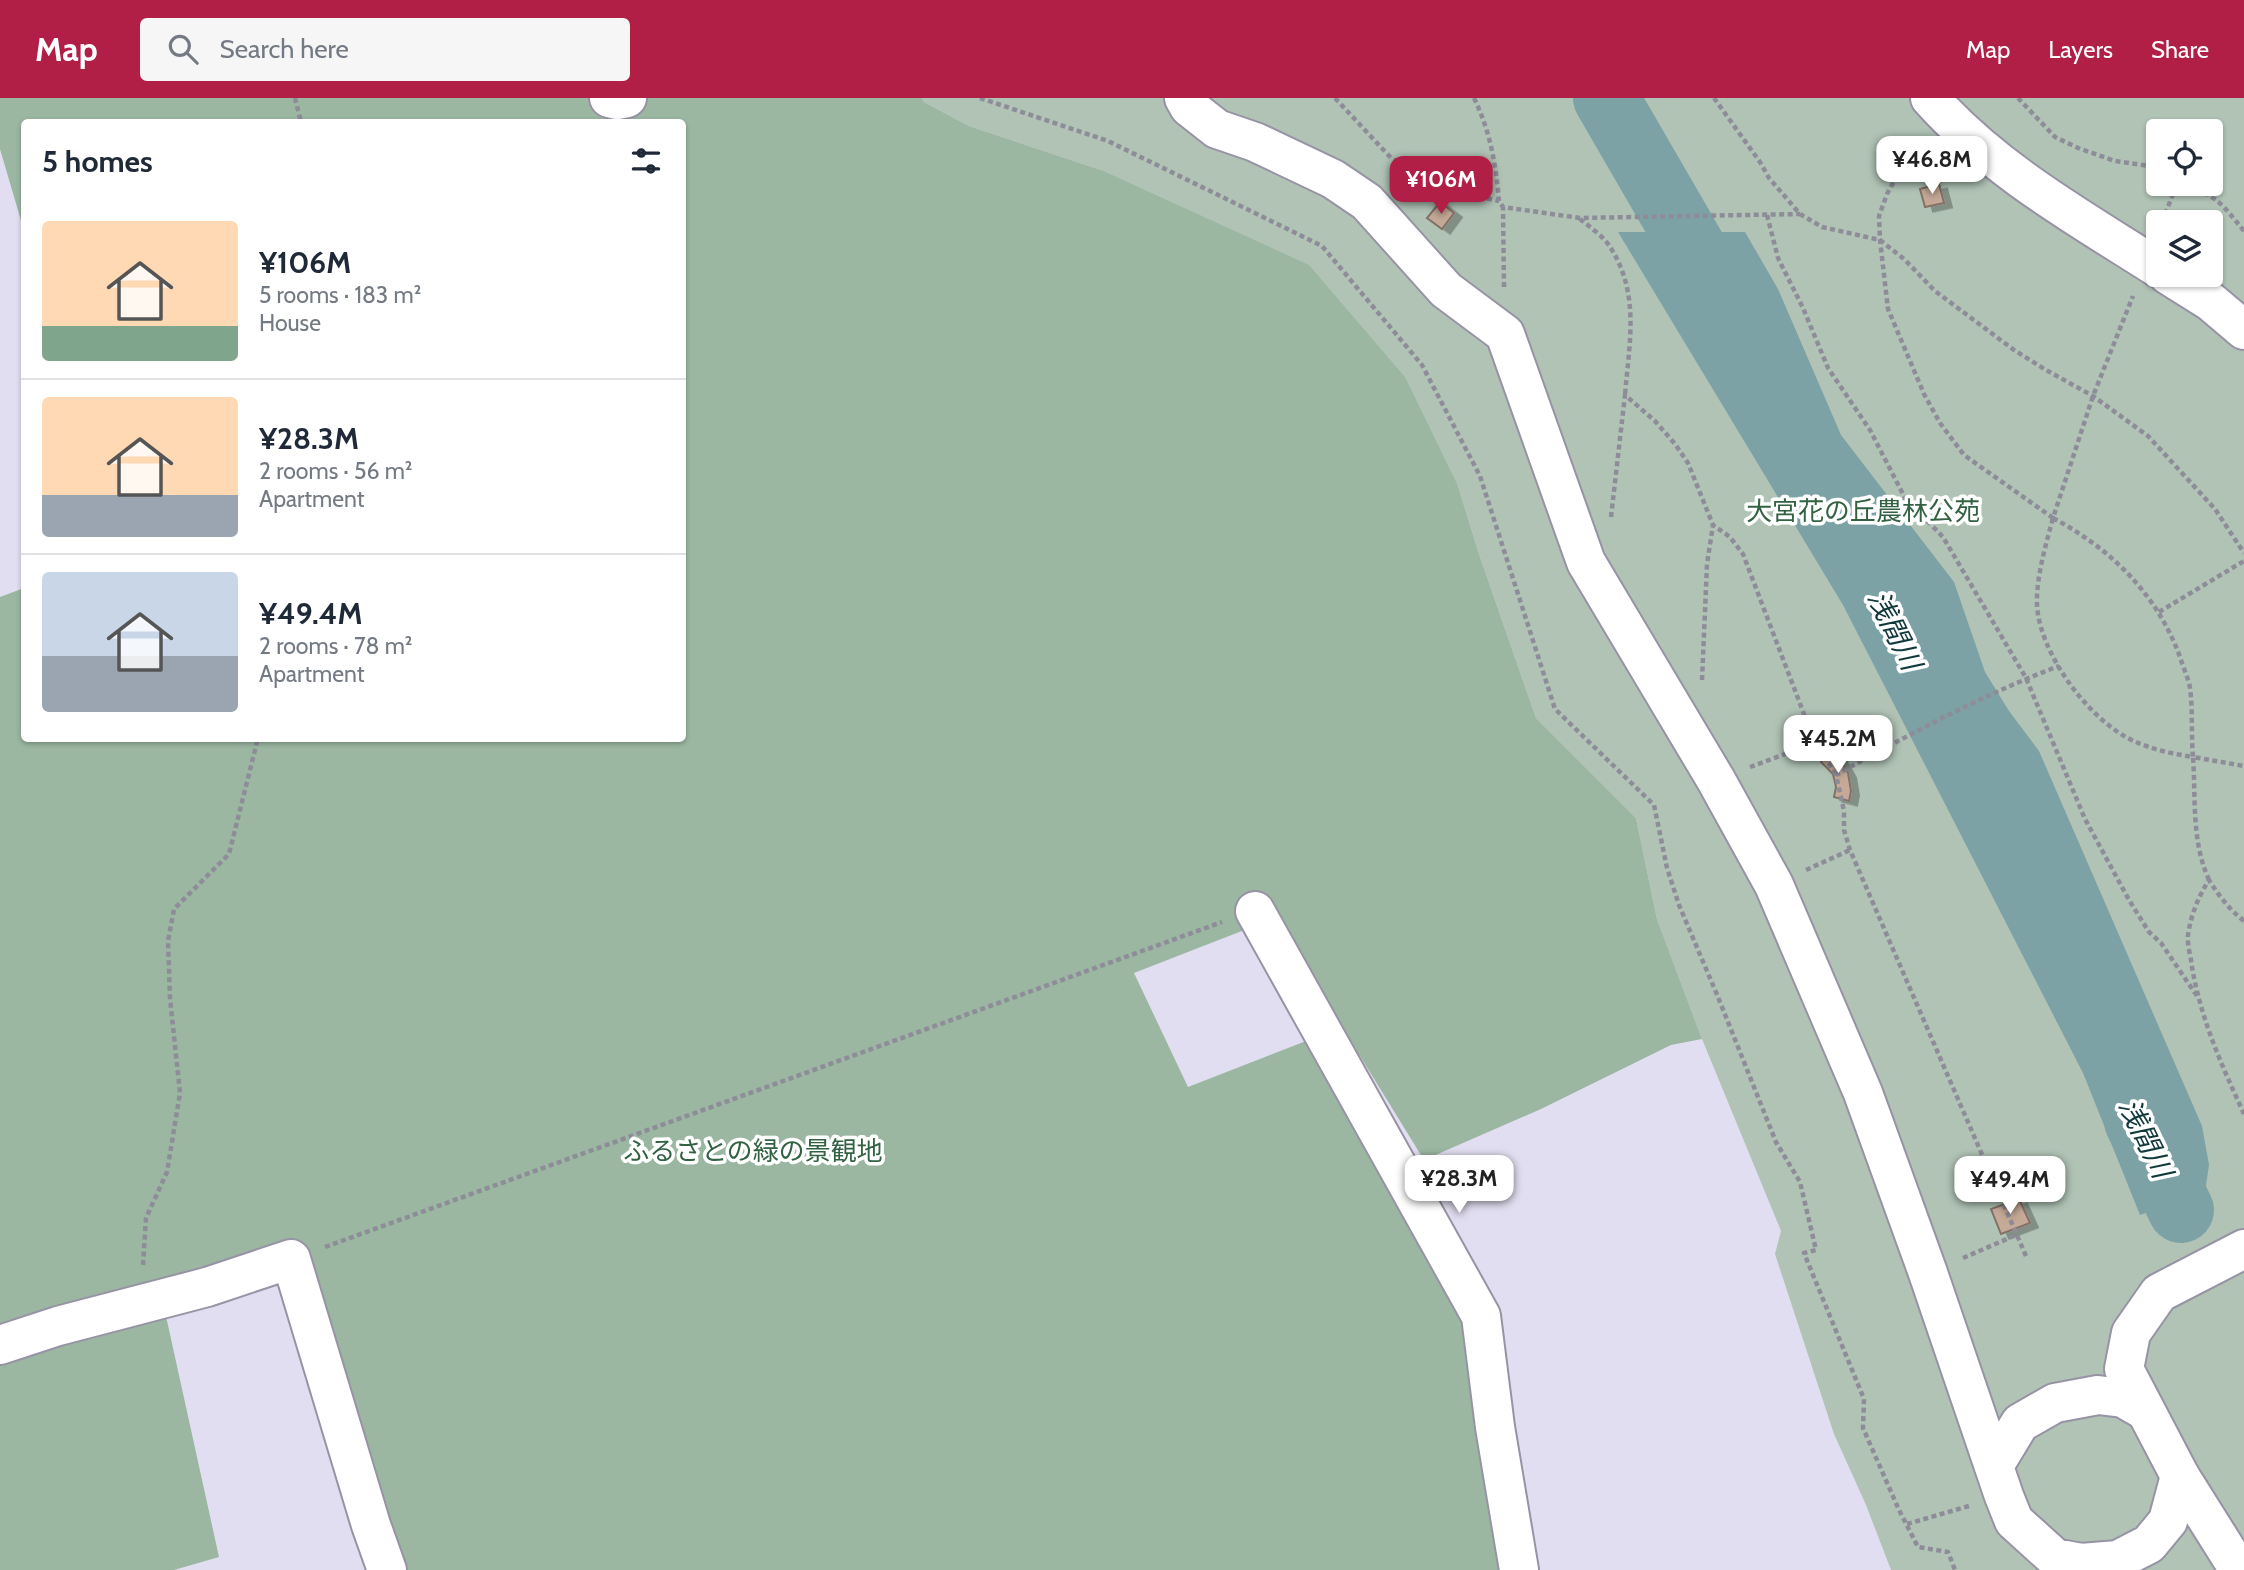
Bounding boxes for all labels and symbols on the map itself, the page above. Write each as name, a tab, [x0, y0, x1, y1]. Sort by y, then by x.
pin: ¥46.8M	[1875, 136, 1989, 196]
pin: ¥106M	[1392, 156, 1490, 216]
park label: 大宮花の丘農林公苑	[1746, 495, 1980, 527]
water label: 浅間川	[1861, 585, 1930, 678]
pin: ¥45.2M	[1781, 716, 1895, 775]
water label: 浅間川	[2112, 1093, 2181, 1186]
park label: ふるさとの緑の景観地	[623, 1135, 883, 1167]
pin: ¥28.3M	[1402, 1156, 1516, 1215]
pin: ¥49.4M	[1953, 1156, 2067, 1216]

